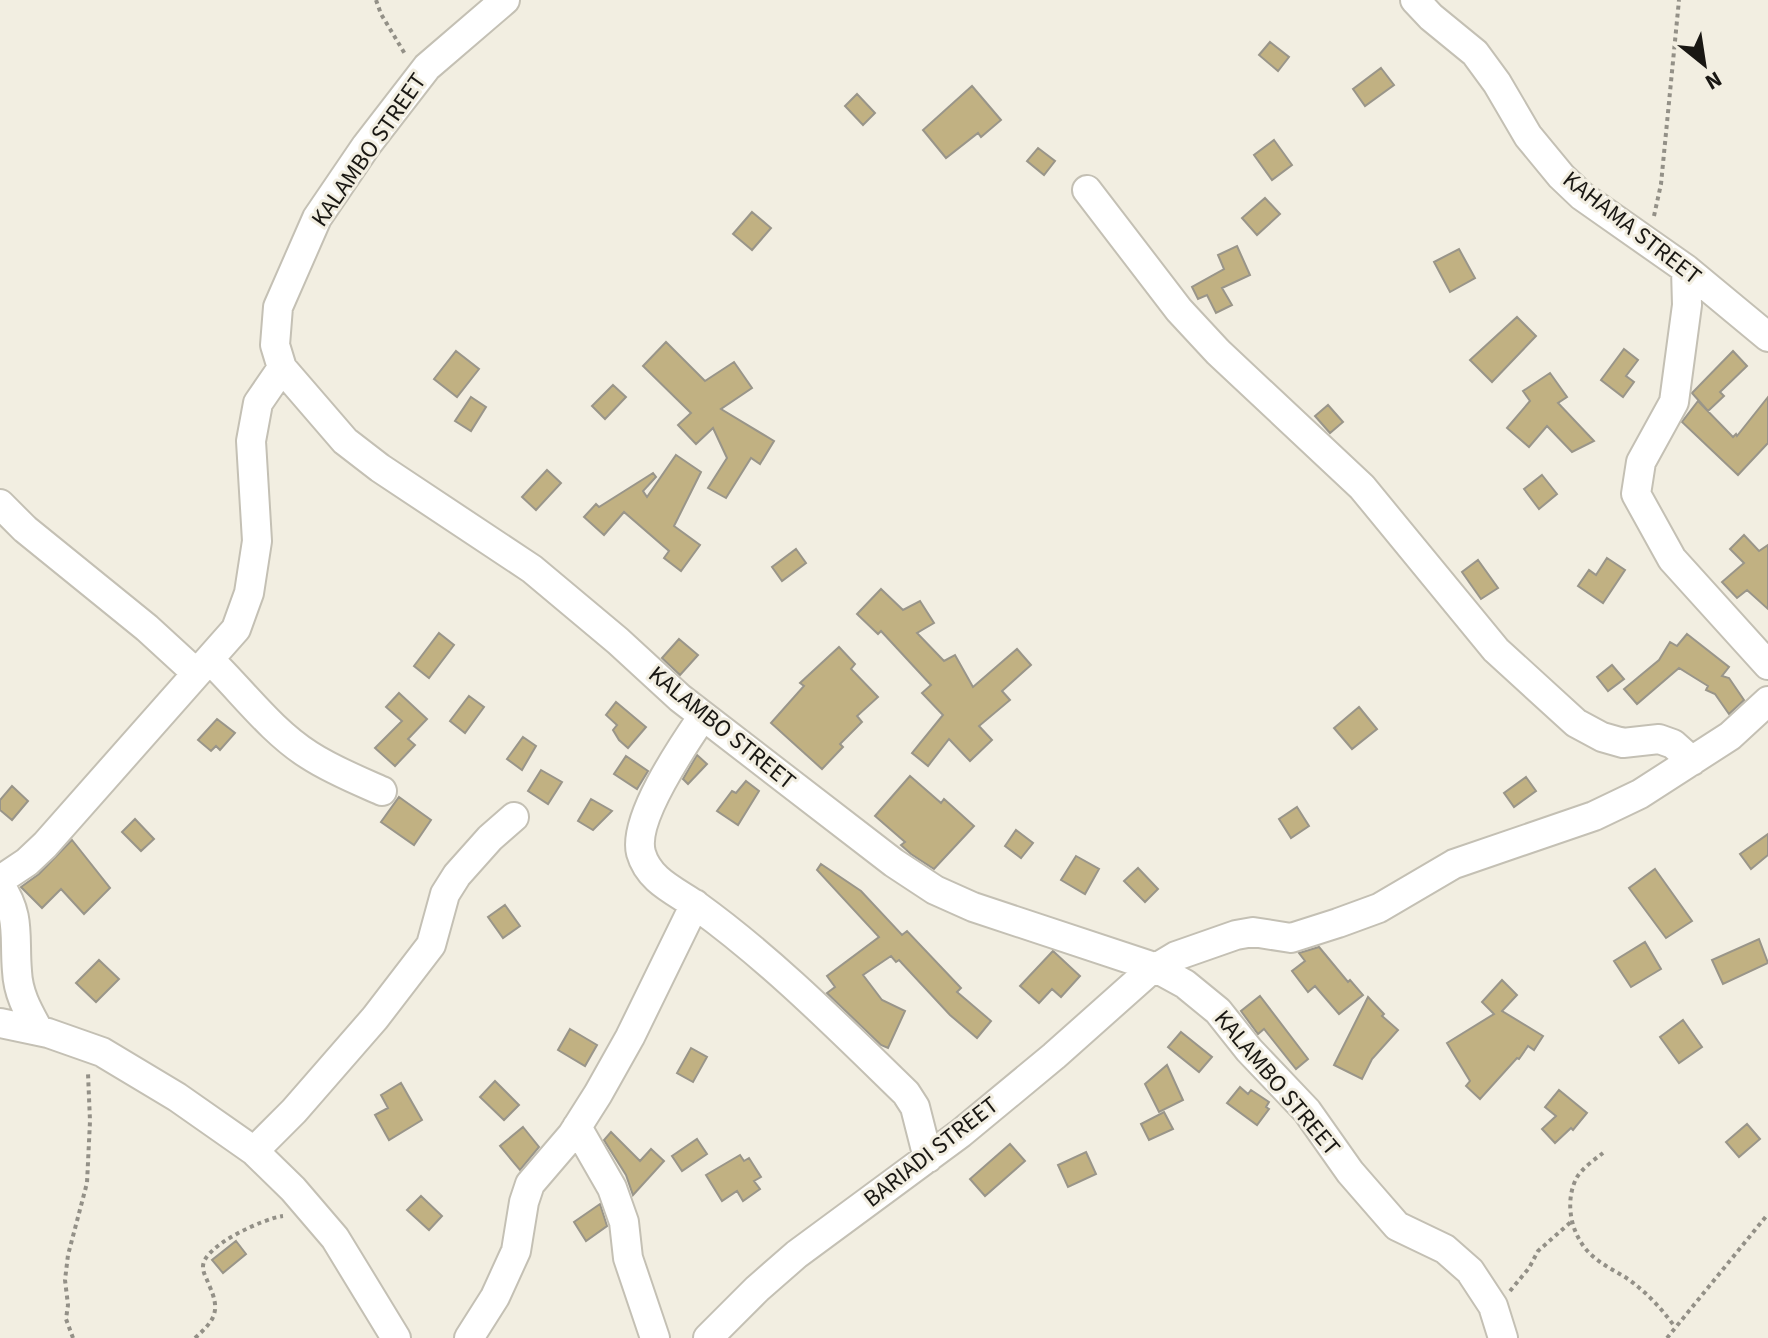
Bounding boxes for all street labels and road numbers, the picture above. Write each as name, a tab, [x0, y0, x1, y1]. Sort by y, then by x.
street label: KALAMBO STREET	[303, 66, 435, 234]
street label: KAHAMA STREET	[1555, 163, 1709, 293]
street label: KALAMBO STREET	[641, 658, 803, 799]
street label: KALAMBO STREET	[1205, 1003, 1349, 1164]
street label: BARIADI STREET	[856, 1088, 1006, 1216]

